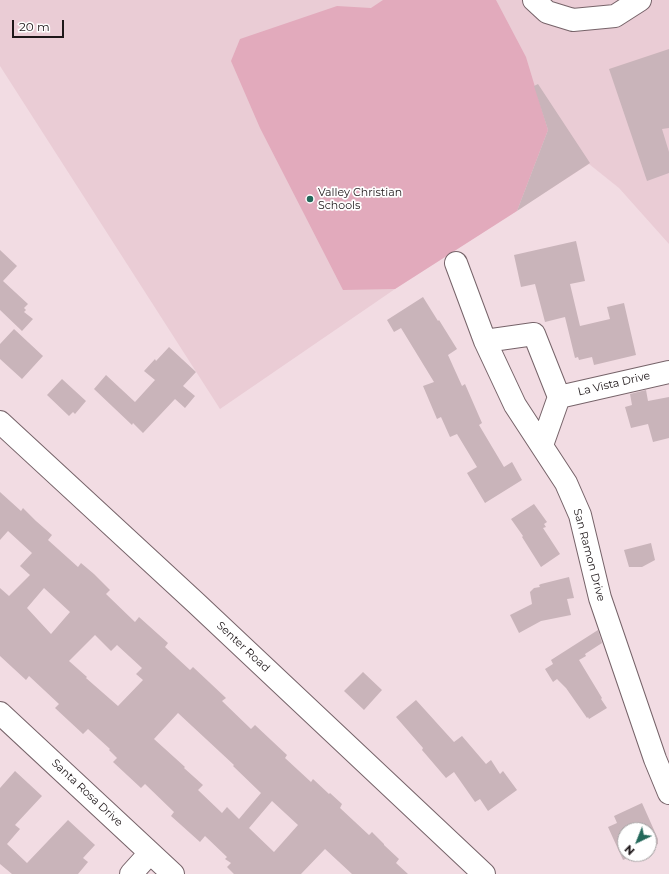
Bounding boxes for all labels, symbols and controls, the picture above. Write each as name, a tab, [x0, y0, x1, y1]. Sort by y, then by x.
scale bar	[14, 12, 66, 38]
text: 20 m	[19, 19, 50, 34]
place label: Valley Christian Schools	[318, 186, 402, 212]
marker: Valley Christian Schools	[305, 194, 315, 204]
street label: La Vista Drive	[576, 369, 652, 399]
street label: San Ramon Drive	[570, 507, 608, 603]
street label: Senter Road	[214, 619, 272, 675]
street label: Santa Rosa Drive	[49, 757, 125, 829]
north arrow	[617, 822, 657, 862]
text: N	[621, 842, 638, 858]

